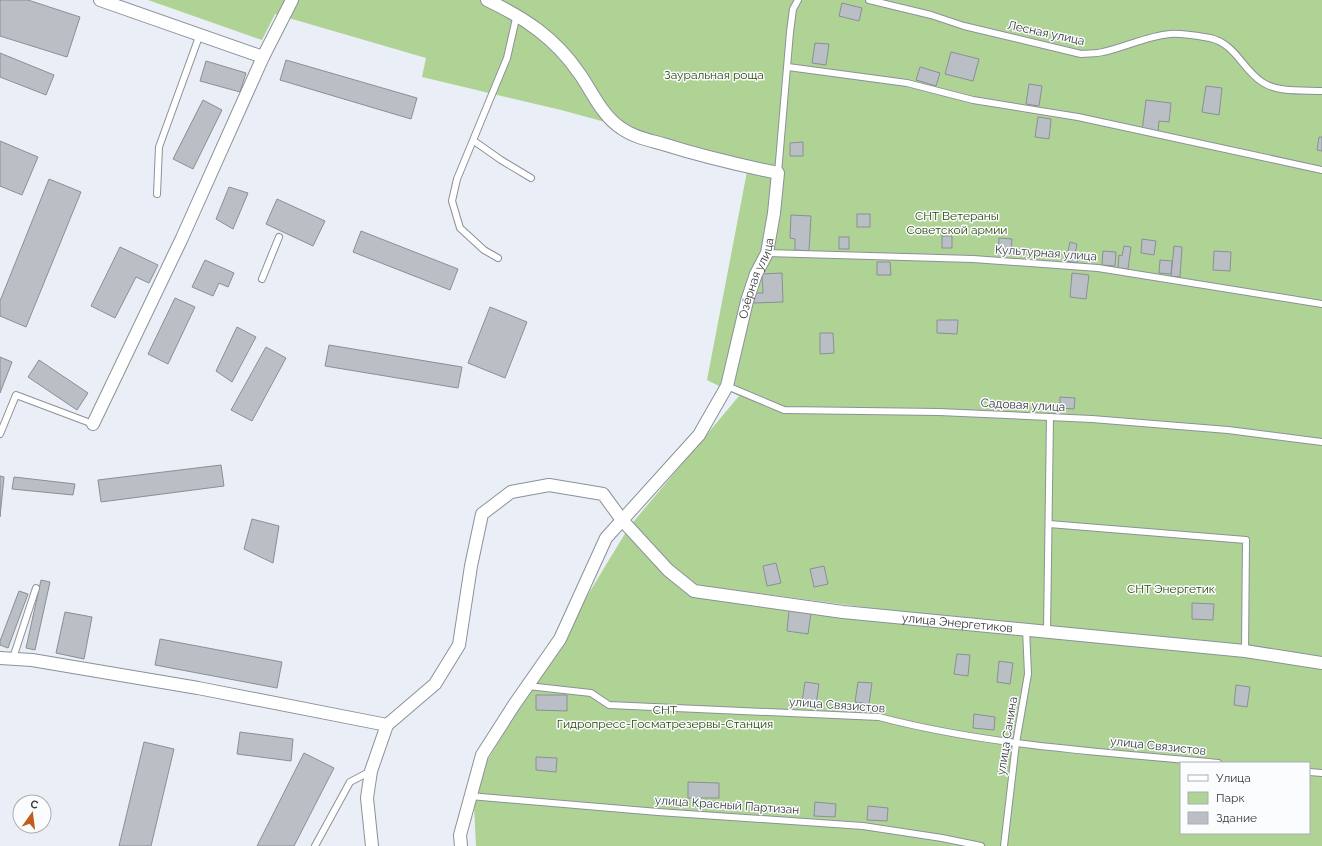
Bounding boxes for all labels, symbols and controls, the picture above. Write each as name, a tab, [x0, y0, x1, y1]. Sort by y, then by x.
street label: Лесная улица	[1006, 18, 1086, 48]
park label: Зауральная роща	[664, 68, 764, 82]
park label: СНТ Ветераны Советской армии	[906, 209, 1008, 237]
street label: Озёрная улица	[736, 237, 777, 320]
street label: Культурная улица	[994, 242, 1098, 264]
street label: Садовая улица	[980, 396, 1066, 414]
park label: СНТ Энергетик	[1127, 582, 1215, 596]
street label: улица Энергетиков	[901, 611, 1013, 635]
street label: улица Связистов	[788, 695, 886, 715]
street label: улица Санина	[994, 696, 1020, 776]
park label: СНТ Гидропресс-Госматрезервы-Станция	[557, 703, 773, 731]
street label: улица Связистов	[1109, 734, 1207, 758]
legend	[1180, 762, 1310, 834]
text: Улица	[1216, 771, 1251, 785]
text: Парк	[1216, 791, 1245, 805]
street label: улица Красный Партизан	[654, 793, 800, 817]
north arrow	[12, 794, 52, 834]
text: С	[29, 798, 40, 812]
text: Здание	[1216, 811, 1257, 825]

